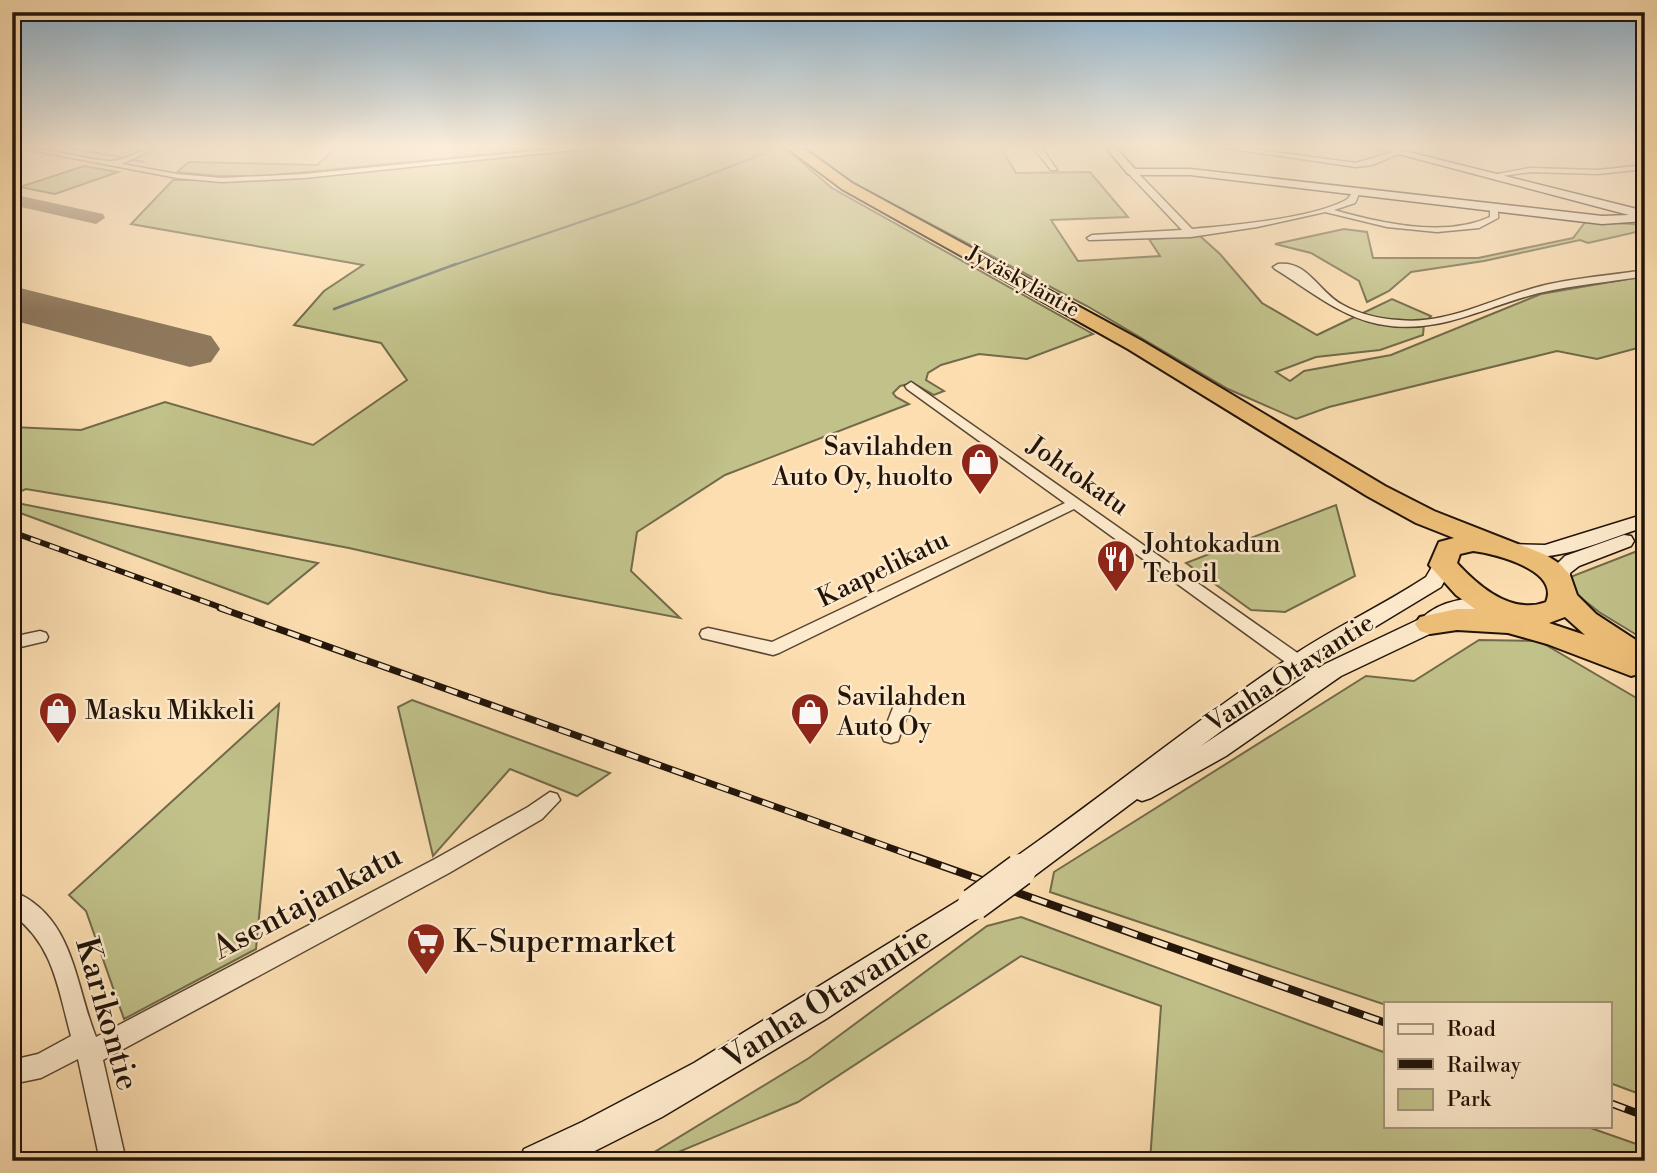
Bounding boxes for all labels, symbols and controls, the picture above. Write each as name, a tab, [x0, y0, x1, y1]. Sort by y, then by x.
street label: Jyväskyläntie	[961, 240, 1084, 324]
street label: Johtokatu	[1020, 429, 1135, 523]
place label: Savilahden Auto Oy, huolto	[771, 431, 953, 493]
shop icon: Savilahden Auto Oy, huolto	[959, 441, 1001, 496]
street label: Kaapelikatu	[812, 523, 954, 615]
place label: Johtokadun Teboil	[1142, 528, 1280, 590]
restaurant icon: Johtokadun Teboil	[1095, 538, 1137, 593]
street label: Vanha Otavantie	[1199, 607, 1380, 740]
place label: Savilahden Auto Oy	[836, 681, 966, 743]
shop icon: Masku Mikkeli	[37, 690, 79, 745]
shop icon: Savilahden Auto Oy	[789, 691, 831, 746]
place label: Masku Mikkeli	[85, 695, 255, 727]
street label: Asentajankatu	[205, 835, 408, 969]
street label: Vanha Otavantie	[714, 918, 939, 1079]
supermarket icon: K-Supermarket	[405, 921, 447, 976]
place label: K-Supermarket	[453, 922, 676, 962]
street label: Karikontie	[66, 933, 148, 1095]
legend	[1384, 1002, 1612, 1128]
text: Road	[1447, 1017, 1496, 1043]
text: Railway	[1447, 1053, 1522, 1079]
text: Park	[1447, 1087, 1492, 1113]

